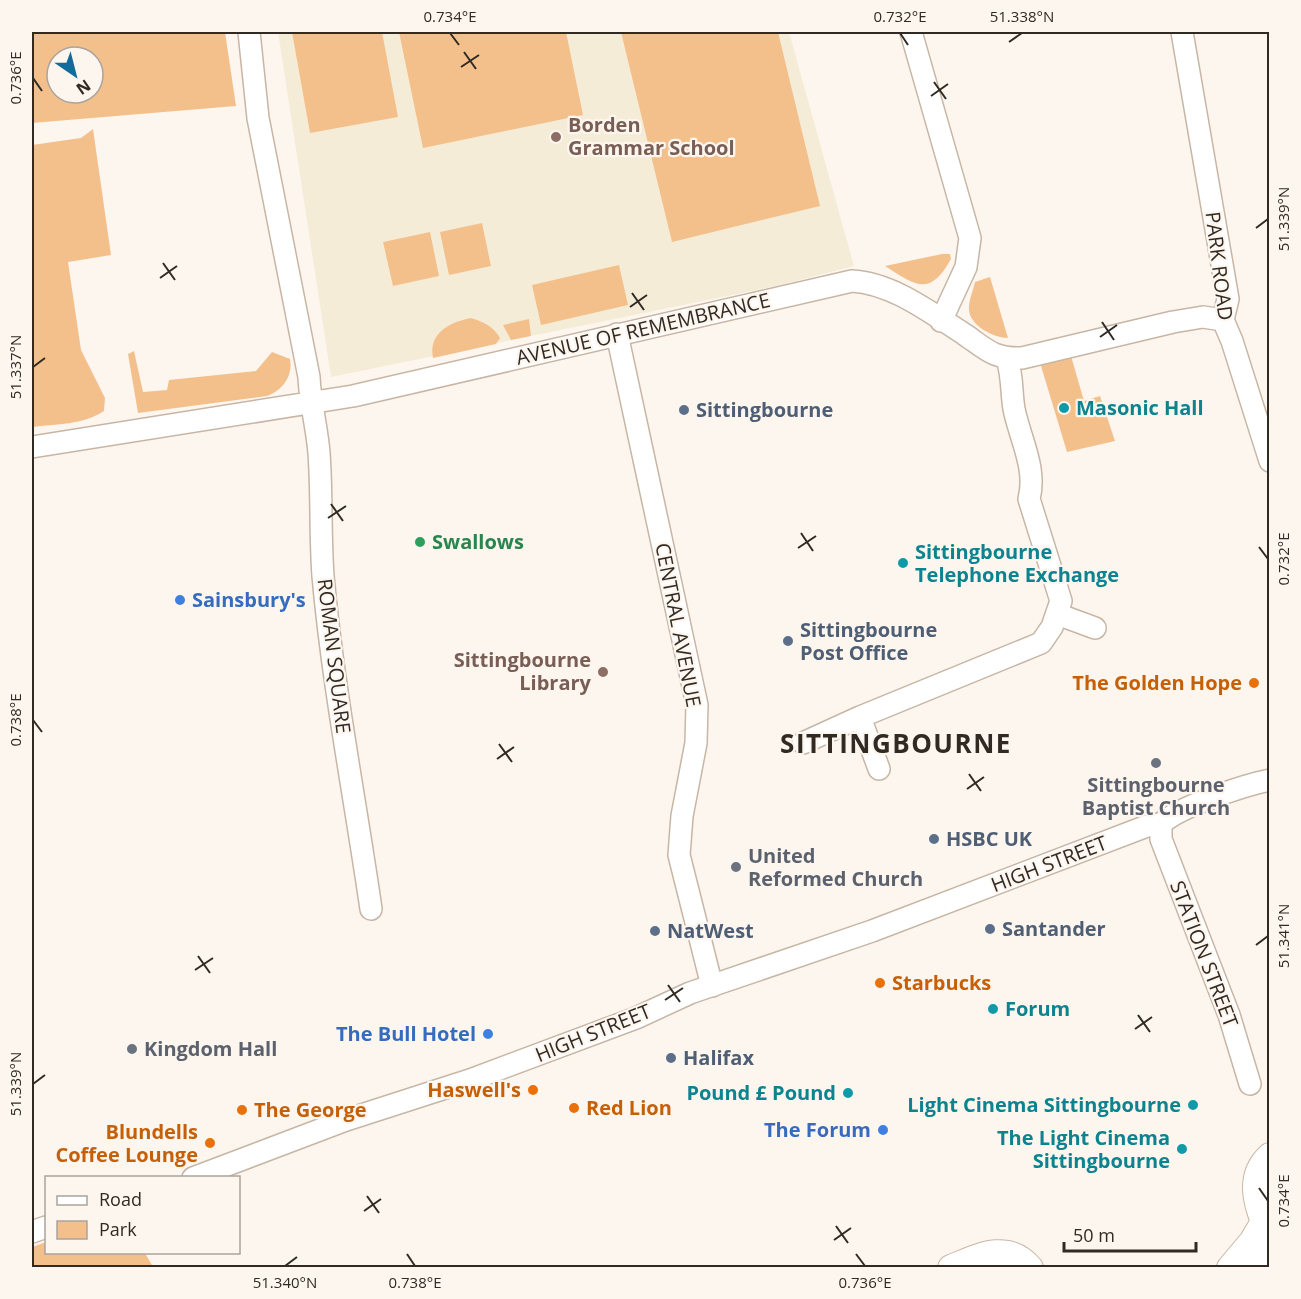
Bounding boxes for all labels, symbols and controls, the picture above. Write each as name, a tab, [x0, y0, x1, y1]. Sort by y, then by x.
text: 0.734°E	[423, 6, 477, 26]
text: 0.732°E	[873, 6, 927, 26]
text: 51.338°N	[990, 6, 1054, 26]
north arrow	[45, 45, 105, 105]
text: 0.736°E	[5, 51, 25, 105]
text: N	[72, 75, 95, 100]
place label: Borden Grammar School	[568, 111, 735, 161]
marker: Borden Grammar School	[549, 130, 563, 144]
text: 51.339°N	[1273, 187, 1293, 251]
street label: PARK ROAD	[1199, 210, 1240, 322]
street label: AVENUE OF REMEMBRANCE	[513, 286, 773, 371]
text: 51.337°N	[5, 335, 25, 399]
place label: Masonic Hall	[1076, 394, 1204, 421]
place label: Sittingbourne	[696, 396, 833, 423]
marker: Masonic Hall	[1057, 401, 1071, 415]
marker: Sittingbourne	[677, 403, 691, 417]
place label: Swallows	[432, 528, 524, 555]
text: 0.732°E	[1273, 532, 1293, 586]
marker: Swallows	[413, 535, 427, 549]
place label: Sittingbourne Telephone Exchange	[915, 538, 1119, 588]
street label: CENTRAL AVENUE	[649, 540, 708, 709]
marker: Sittingbourne Telephone Exchange	[896, 556, 910, 570]
street label: ROMAN SQUARE	[312, 577, 357, 735]
place label: Sainsbury's	[192, 586, 306, 613]
marker: Sainsbury's	[173, 593, 187, 607]
place label: Sittingbourne Post Office	[800, 616, 937, 666]
marker: Sittingbourne Post Office	[781, 634, 795, 648]
place label: Sittingbourne Library	[454, 646, 592, 696]
marker: Sittingbourne Library	[596, 665, 610, 679]
place label: The Golden Hope	[1072, 669, 1242, 696]
marker: The Golden Hope	[1247, 676, 1261, 690]
text: 0.738°E	[5, 693, 25, 747]
district label: SITTINGBOURNE	[780, 725, 1012, 761]
marker: Sittingbourne Baptist Church	[1149, 756, 1163, 770]
place label: Sittingbourne Baptist Church	[1082, 771, 1230, 821]
place label: HSBC UK	[946, 825, 1033, 852]
street label: HIGH STREET	[987, 829, 1111, 898]
marker: HSBC UK	[927, 832, 941, 846]
place label: United Reformed Church	[748, 842, 923, 892]
marker: United Reformed Church	[729, 860, 743, 874]
street label: STATION STREET	[1164, 877, 1245, 1031]
text: 51.341°N	[1273, 904, 1293, 968]
place label: Santander	[1002, 915, 1106, 942]
place label: NatWest	[667, 917, 754, 944]
marker: Santander	[983, 922, 997, 936]
marker: NatWest	[648, 924, 662, 938]
place label: Starbucks	[892, 969, 991, 996]
marker: Starbucks	[873, 976, 887, 990]
place label: Forum	[1005, 995, 1070, 1022]
street label: HIGH STREET	[531, 997, 655, 1068]
marker: Forum	[986, 1002, 1000, 1016]
place label: The Bull Hotel	[336, 1020, 476, 1047]
marker: The Bull Hotel	[481, 1027, 495, 1041]
place label: Kingdom Hall	[144, 1035, 277, 1062]
marker: Kingdom Hall	[125, 1042, 139, 1056]
place label: Halifax	[683, 1044, 754, 1071]
marker: Halifax	[664, 1051, 678, 1065]
text: 51.339°N	[5, 1052, 25, 1116]
place label: Haswell's	[427, 1076, 521, 1103]
place label: Pound £ Pound	[686, 1079, 836, 1106]
marker: Haswell's	[526, 1083, 540, 1097]
marker: Pound £ Pound	[841, 1086, 855, 1100]
place label: Light Cinema Sittingbourne	[907, 1091, 1181, 1118]
place label: Red Lion	[586, 1094, 672, 1121]
place label: The George	[254, 1096, 367, 1123]
marker: Light Cinema Sittingbourne	[1186, 1098, 1200, 1112]
marker: Red Lion	[567, 1101, 581, 1115]
marker: The George	[235, 1103, 249, 1117]
place label: The Forum	[764, 1116, 871, 1143]
place label: Blundells Coffee Lounge	[55, 1118, 198, 1168]
marker: The Forum	[876, 1123, 890, 1137]
place label: The Light Cinema Sittingbourne	[997, 1124, 1170, 1174]
marker: Blundells Coffee Lounge	[203, 1136, 217, 1150]
marker: The Light Cinema Sittingbourne	[1175, 1142, 1189, 1156]
text: 0.734°E	[1273, 1174, 1293, 1228]
legend	[45, 1176, 240, 1254]
text: Road	[99, 1187, 142, 1211]
scale bar	[1064, 1215, 1196, 1253]
text: Park	[99, 1217, 137, 1241]
text: 50 m	[1073, 1223, 1115, 1247]
text: 51.340°N	[253, 1272, 317, 1292]
text: 0.738°E	[388, 1272, 442, 1292]
text: 0.736°E	[838, 1272, 892, 1292]

